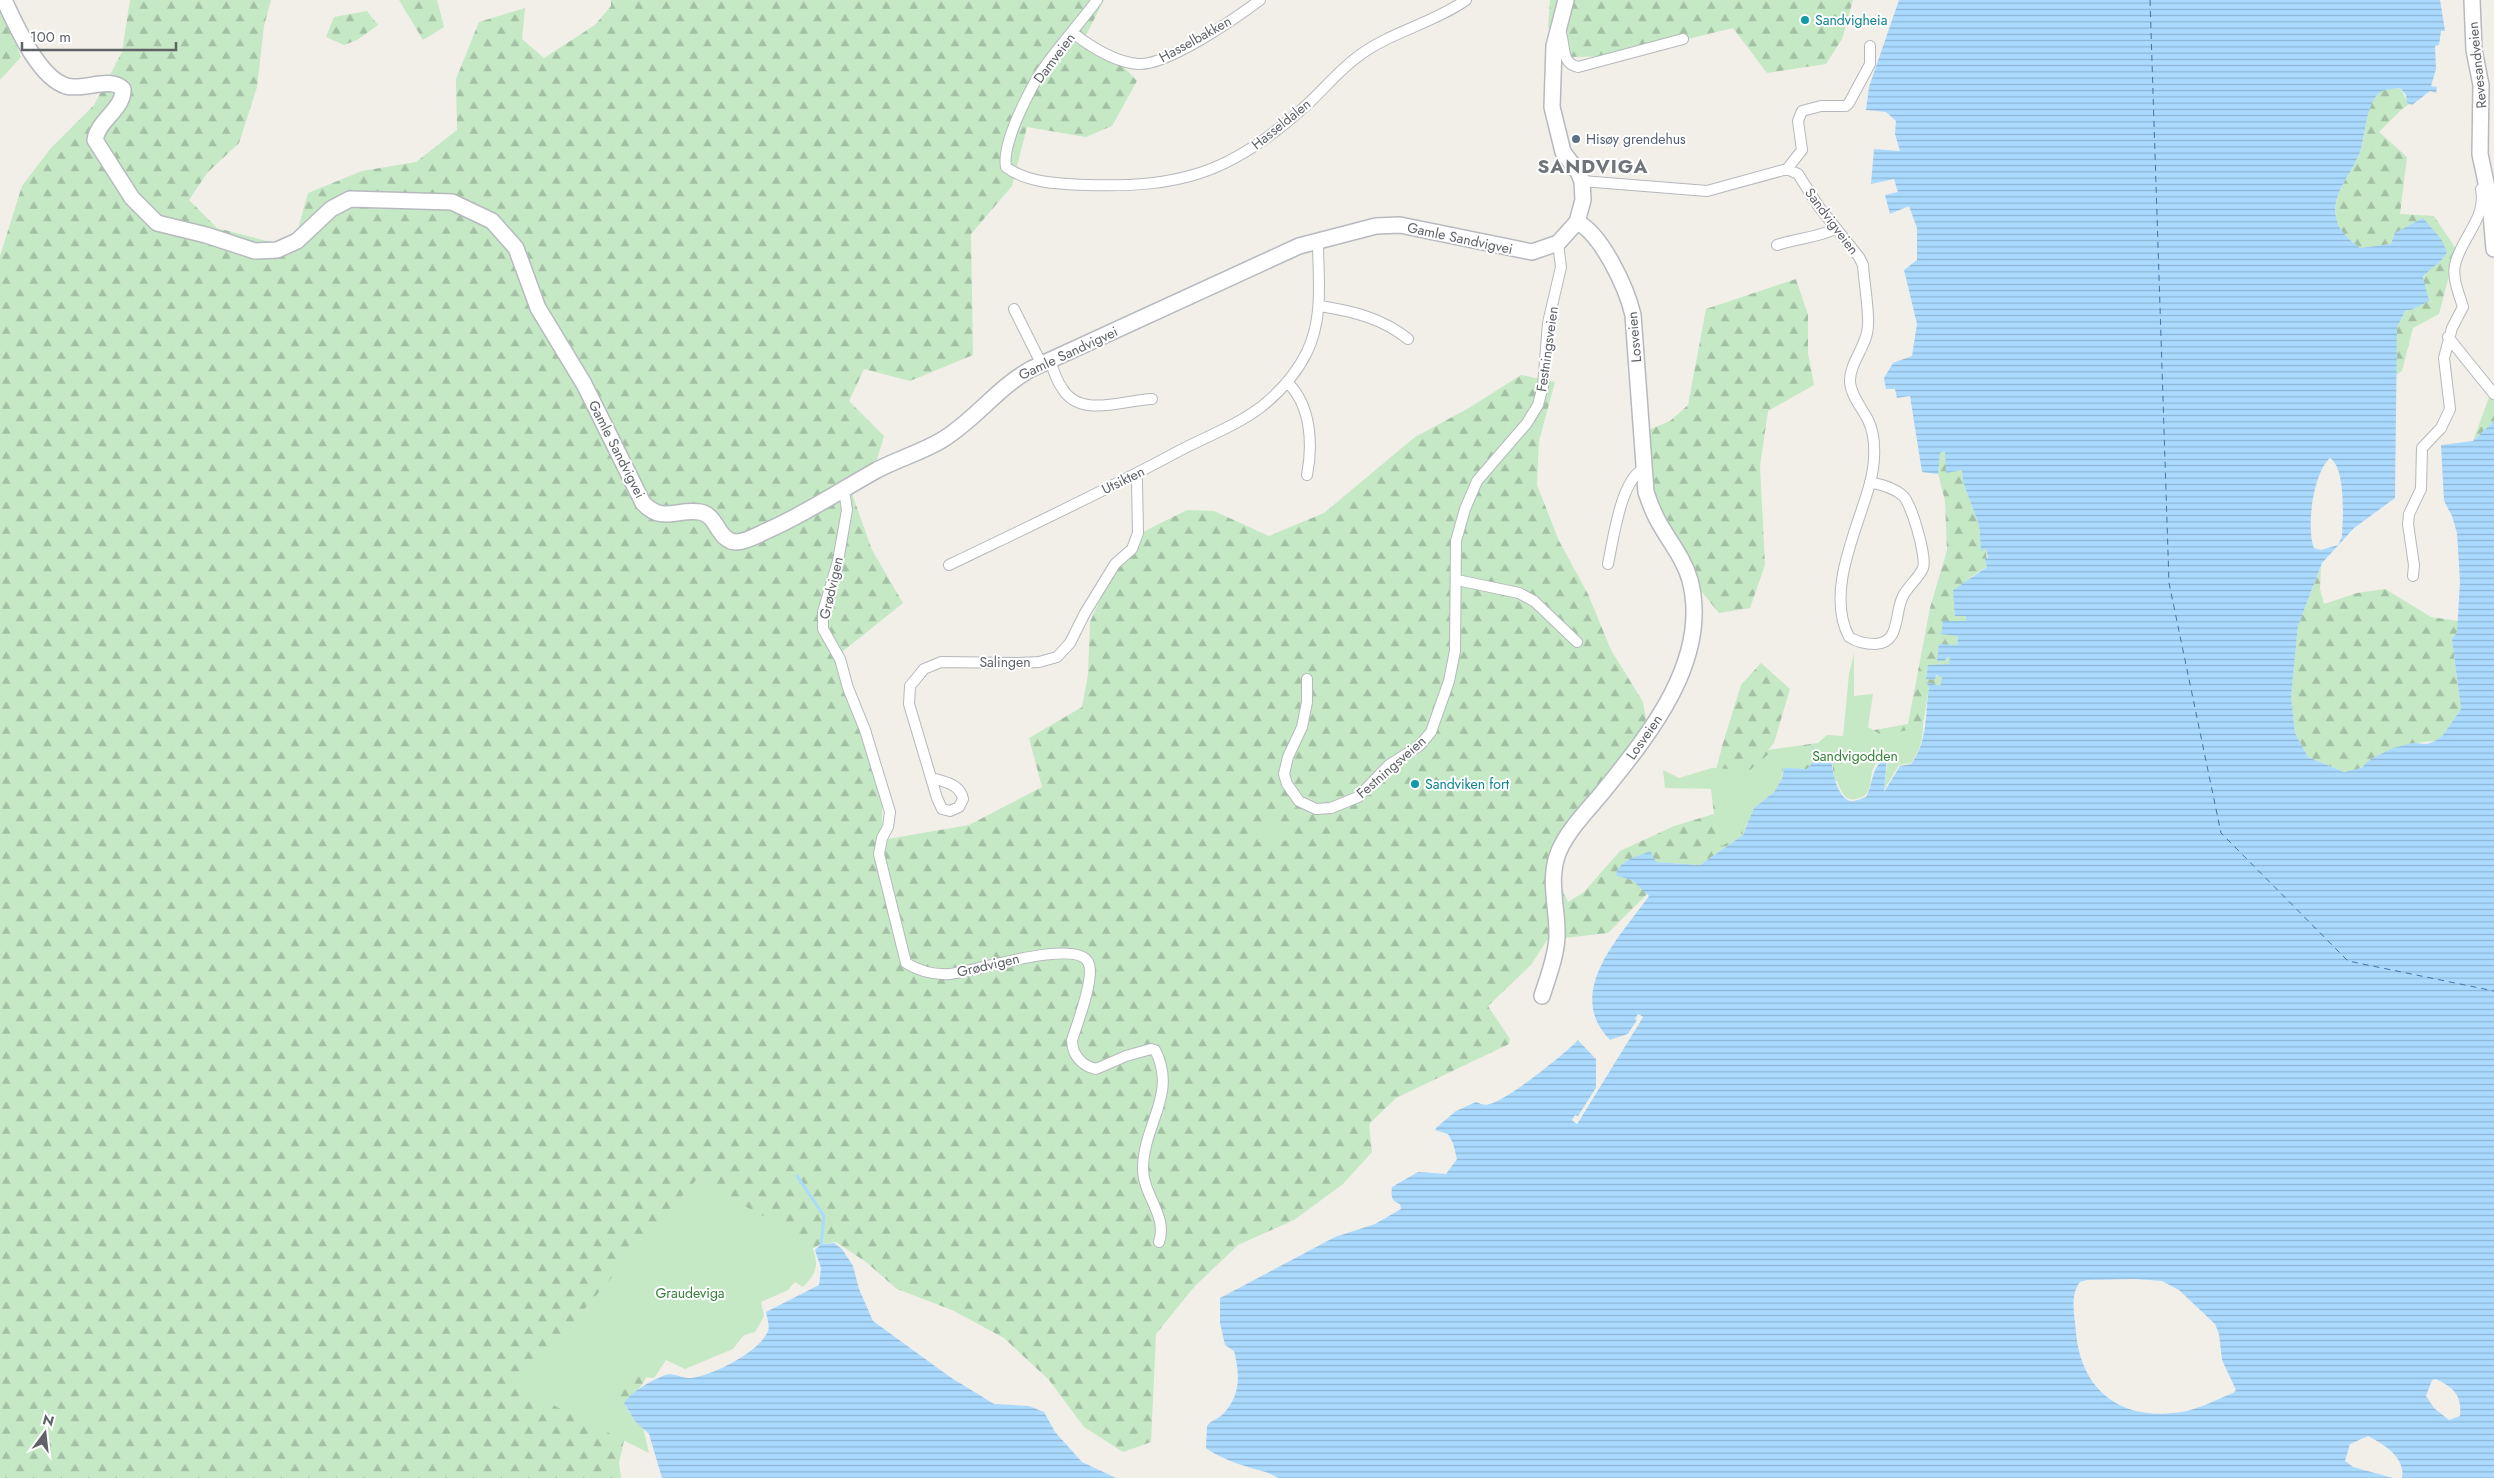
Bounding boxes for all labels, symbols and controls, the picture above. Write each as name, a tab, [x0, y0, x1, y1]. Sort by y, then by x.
place label: Sandvigheia	[1815, 10, 1887, 30]
street label: Hasselbakken	[1155, 11, 1235, 67]
marker: Sandvigheia	[1799, 14, 1811, 26]
scale bar	[22, 20, 176, 52]
street label: Revesandveien	[2463, 21, 2491, 109]
text: 100 m	[30, 26, 71, 48]
street label: Damveien	[1028, 29, 1080, 87]
street label: Hasseldalen	[1247, 94, 1315, 154]
place label: Hisøy grendehus	[1586, 129, 1686, 149]
marker: Hisøy grendehus	[1570, 133, 1582, 145]
district label: SANDVIGA	[1537, 153, 1649, 180]
street label: Sandvigveien	[1800, 183, 1864, 259]
street label: Gamle Sandvigvei	[1405, 217, 1515, 259]
street label: Festningsveien	[1531, 305, 1563, 393]
street label: Losveien	[1622, 311, 1646, 363]
street label: Gamle Sandvigvei	[1015, 321, 1121, 385]
street label: Gamle Sandvigvei	[584, 397, 650, 501]
street label: Utsikten	[1098, 461, 1148, 499]
street label: Grødvigen	[814, 555, 848, 621]
street label: Salingen	[979, 652, 1031, 672]
street label: Losveien	[1621, 710, 1667, 764]
street label: Festningsveien	[1352, 731, 1430, 803]
park label: Sandvigodden	[1812, 746, 1898, 766]
place label: Sandviken fort	[1425, 774, 1510, 794]
marker: Sandviken fort	[1409, 778, 1421, 790]
street label: Grødvigen	[955, 948, 1021, 982]
park label: Graudeviga	[655, 1283, 725, 1303]
north arrow	[20, 1408, 70, 1458]
text: N	[40, 1409, 56, 1432]

